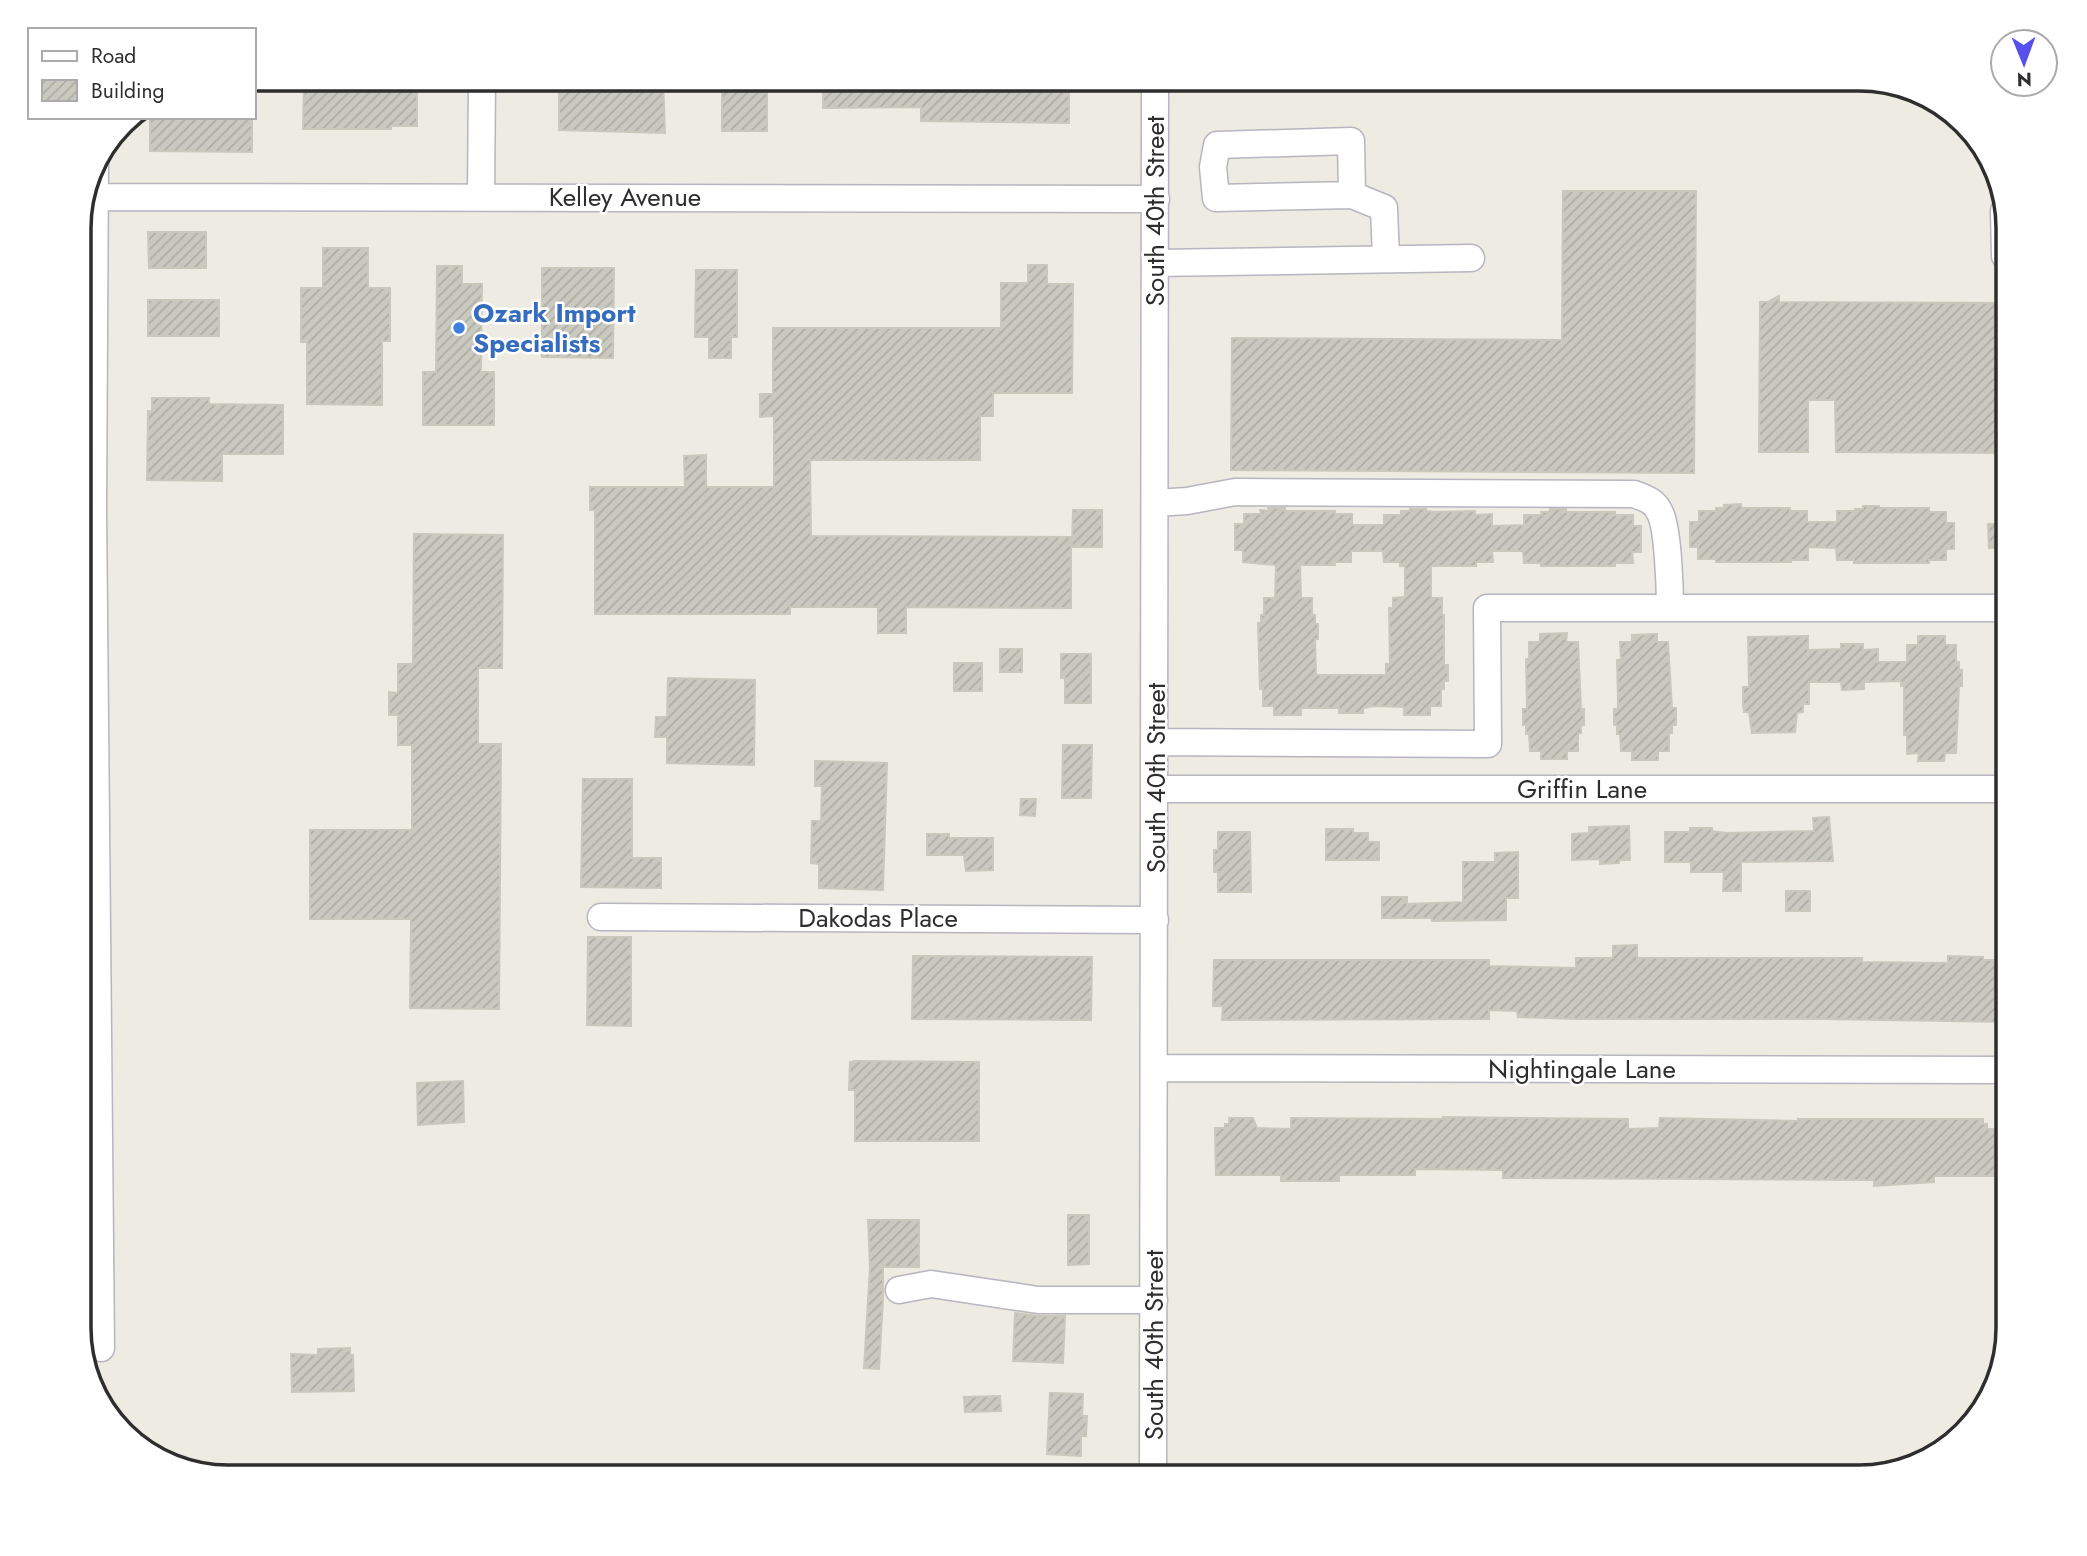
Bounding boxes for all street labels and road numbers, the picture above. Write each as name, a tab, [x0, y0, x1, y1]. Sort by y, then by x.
street label: South 40th Street	[1136, 115, 1174, 306]
street label: Kelley Avenue	[549, 178, 701, 216]
street label: South 40th Street	[1137, 682, 1175, 873]
street label: Griffin Lane	[1517, 770, 1647, 808]
street label: Dakodas Place	[798, 899, 958, 937]
street label: Nightingale Lane	[1488, 1050, 1676, 1088]
street label: South 40th Street	[1135, 1249, 1173, 1440]

